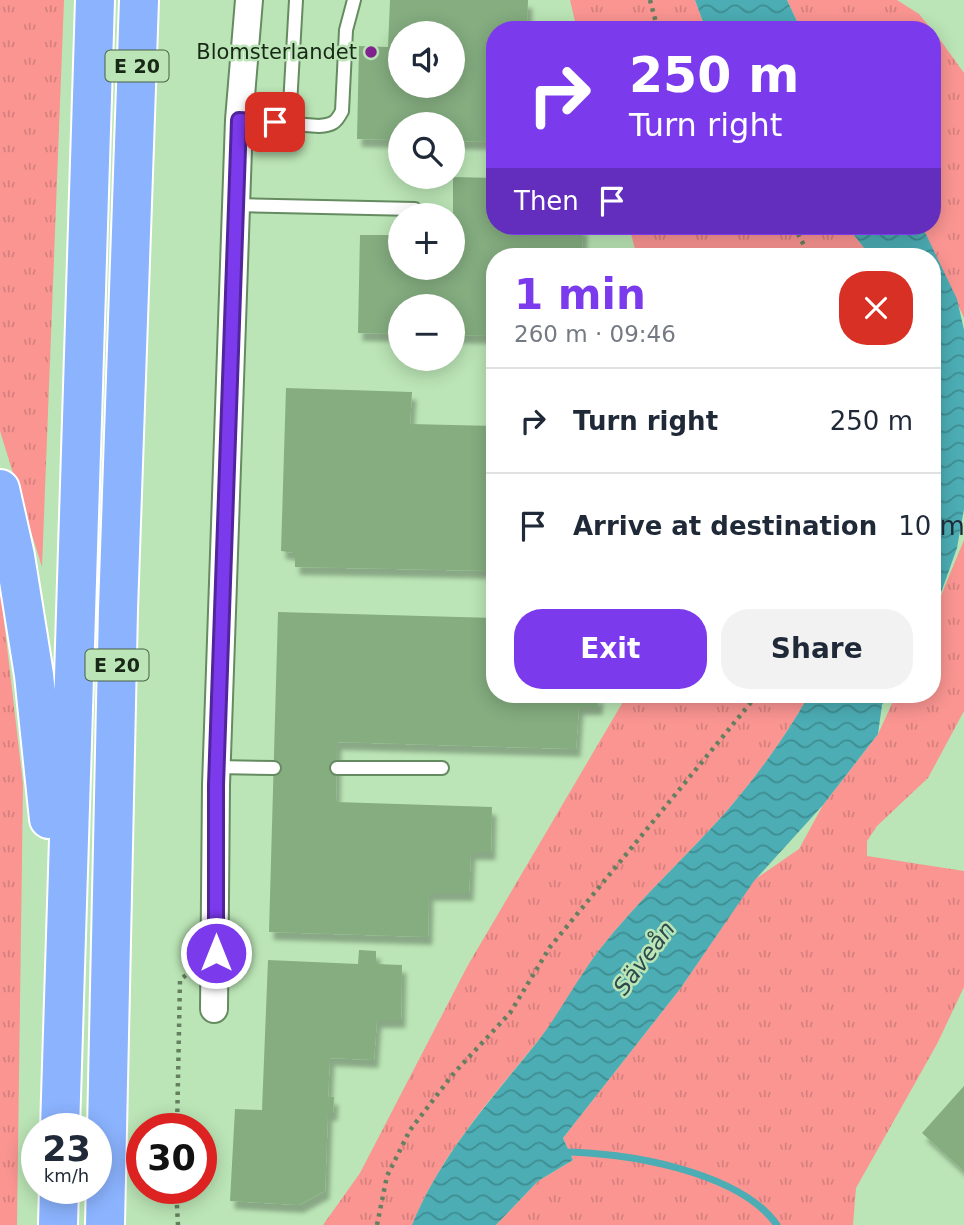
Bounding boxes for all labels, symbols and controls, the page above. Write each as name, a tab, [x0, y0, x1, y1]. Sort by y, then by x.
map controls	[388, 21, 465, 371]
button: sound	[388, 21, 465, 98]
place label: Blomsterlandet	[196, 40, 357, 64]
marker: Blomsterlandet	[363, 44, 379, 60]
text: 250 m	[629, 47, 799, 104]
icon: right	[514, 49, 605, 140]
road number: E 20	[106, 50, 168, 82]
pin	[245, 92, 305, 152]
icon: arrive	[256, 103, 294, 141]
text: Turn right	[629, 106, 782, 144]
button: search	[388, 112, 465, 189]
icon: arrive	[593, 182, 631, 220]
text: Then	[514, 186, 579, 216]
button: +	[388, 203, 465, 280]
text: 1 min	[514, 270, 646, 319]
button: close	[839, 271, 913, 345]
button: −	[388, 294, 465, 371]
text: 260 m · 09:46	[514, 321, 676, 347]
icon: right	[514, 402, 552, 440]
text: Turn right	[573, 406, 718, 436]
text: 250 m	[830, 406, 913, 436]
icon: arrive	[514, 507, 552, 545]
text: Arrive at destination	[573, 511, 877, 541]
text: 10 m	[898, 511, 964, 541]
button: Exit	[514, 609, 707, 689]
button: Share	[721, 609, 913, 689]
road number: E 20	[86, 650, 148, 680]
position arrow	[179, 916, 253, 990]
water label: Säveån	[607, 916, 680, 1000]
speed limit sign: 30	[126, 1113, 217, 1204]
text: 23	[42, 1129, 91, 1169]
text: km/h	[44, 1165, 89, 1186]

